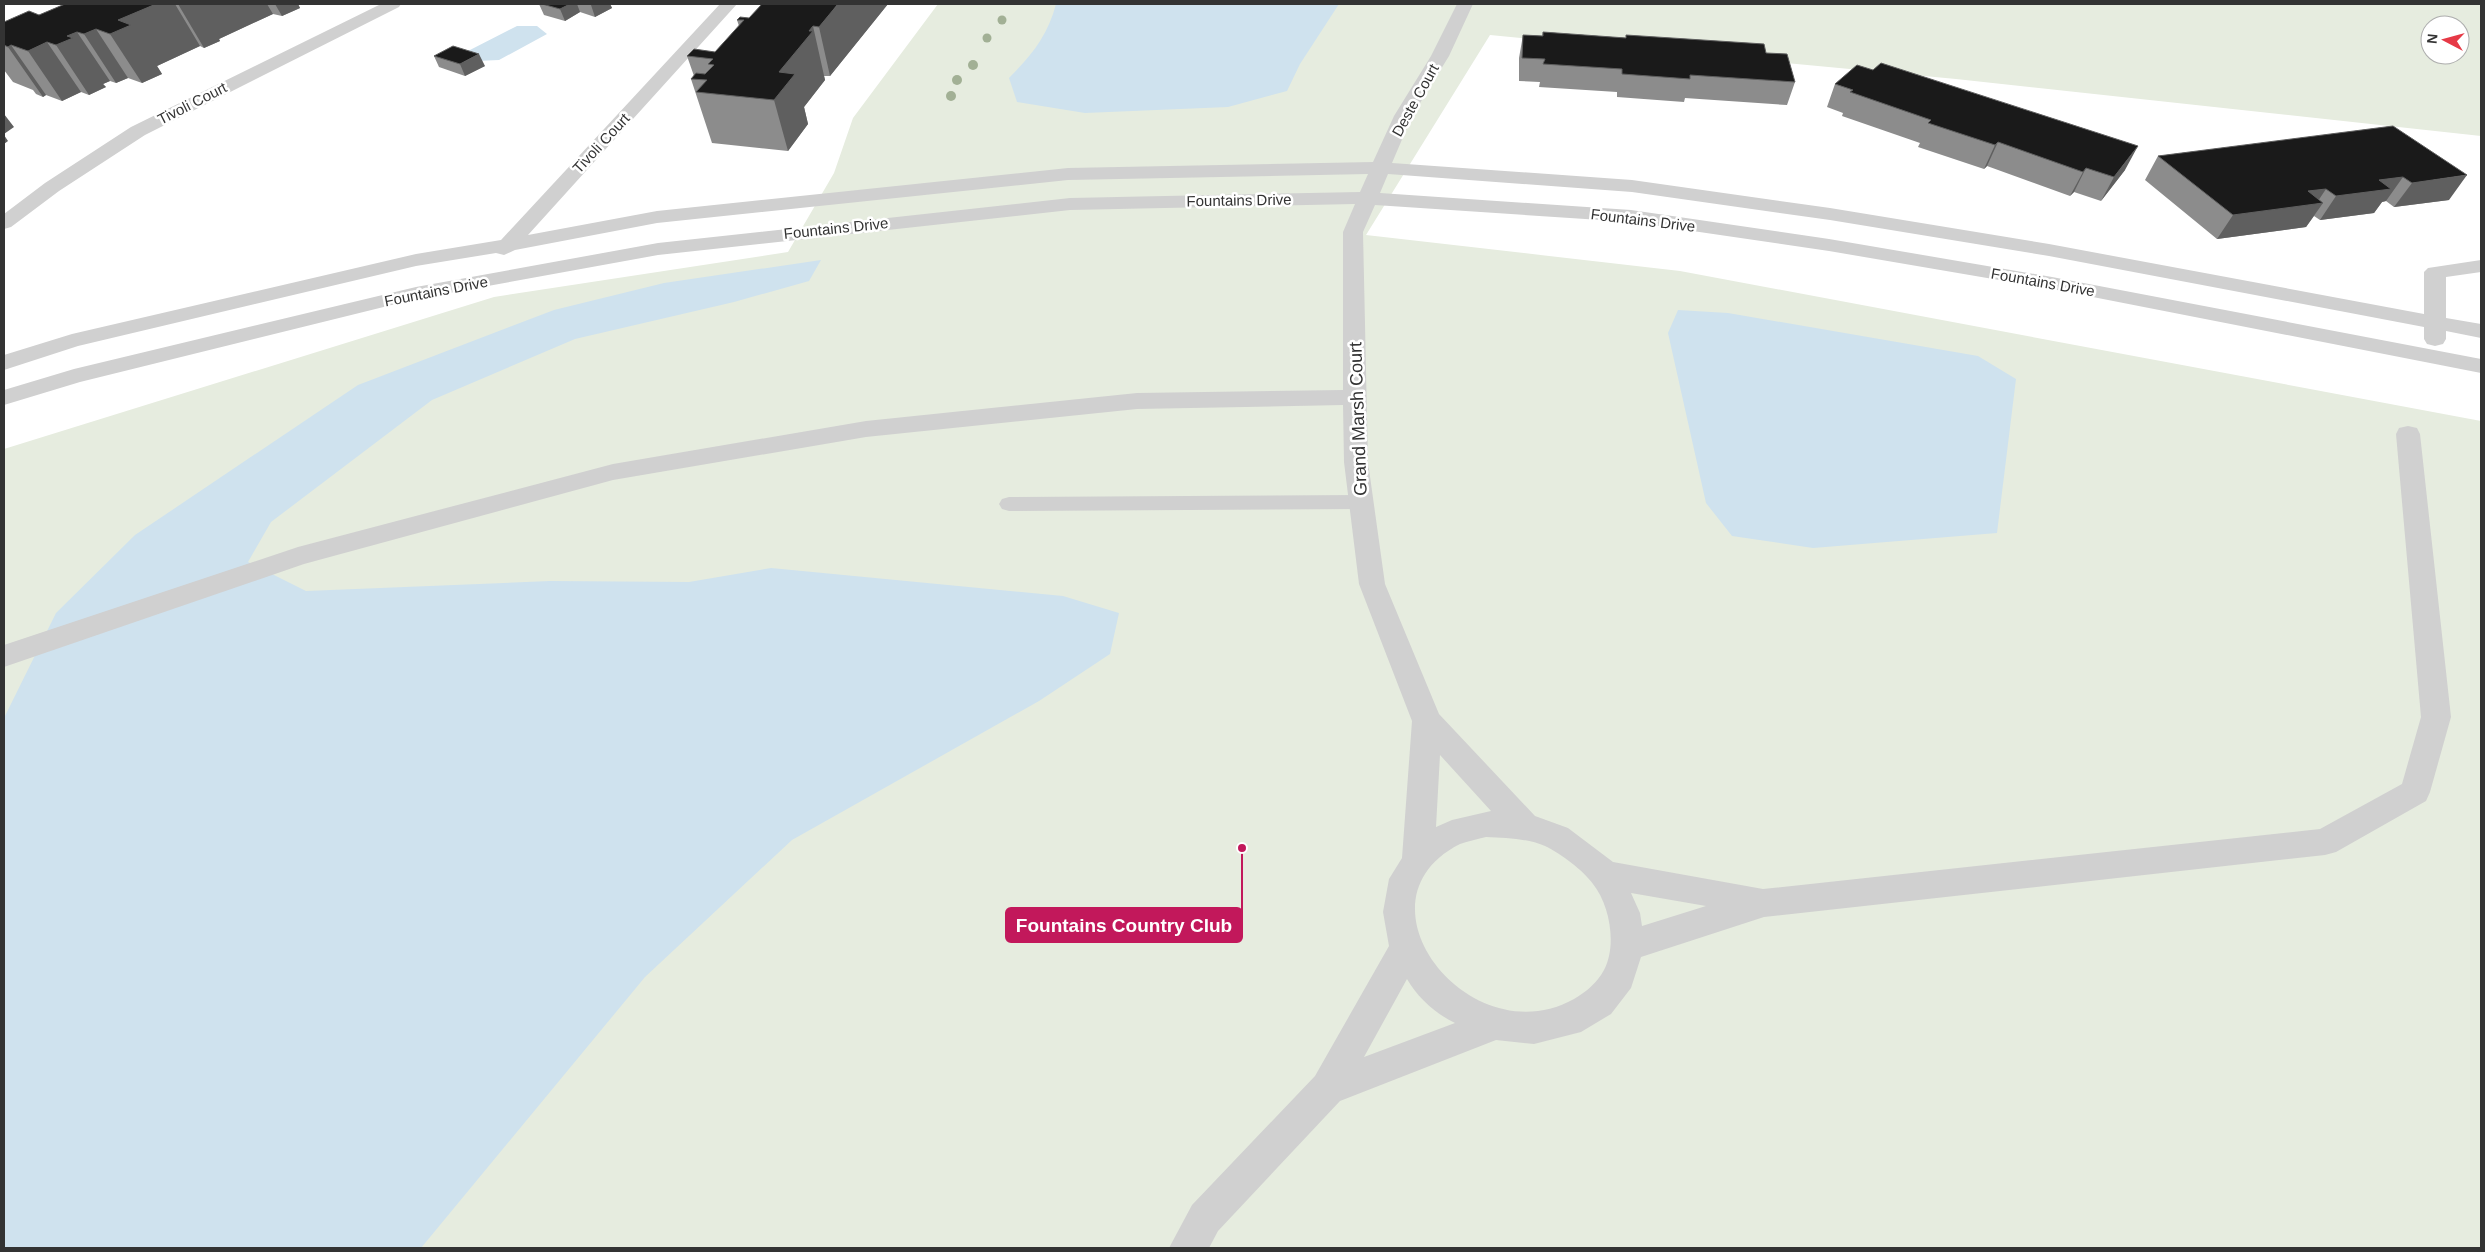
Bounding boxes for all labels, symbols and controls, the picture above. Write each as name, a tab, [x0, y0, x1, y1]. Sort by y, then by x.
north arrow	[2420, 15, 2470, 65]
text: N	[2424, 33, 2441, 45]
street label: Deste Court	[1388, 60, 1442, 139]
street label: Tivoli Court	[155, 78, 230, 128]
street label: Tivoli Court	[569, 109, 633, 176]
street label: Fountains Drive	[1186, 191, 1292, 209]
street label: Fountains Drive	[1590, 205, 1696, 235]
street label: Fountains Drive	[783, 214, 889, 242]
street label: Fountains Drive	[1990, 265, 2096, 299]
street label: Fountains Drive	[383, 273, 489, 309]
street label: Grand Marsh Court	[1345, 342, 1371, 496]
callout: Fountains Country Club	[1006, 908, 1242, 942]
text: Fountains Country Club	[1016, 915, 1232, 936]

